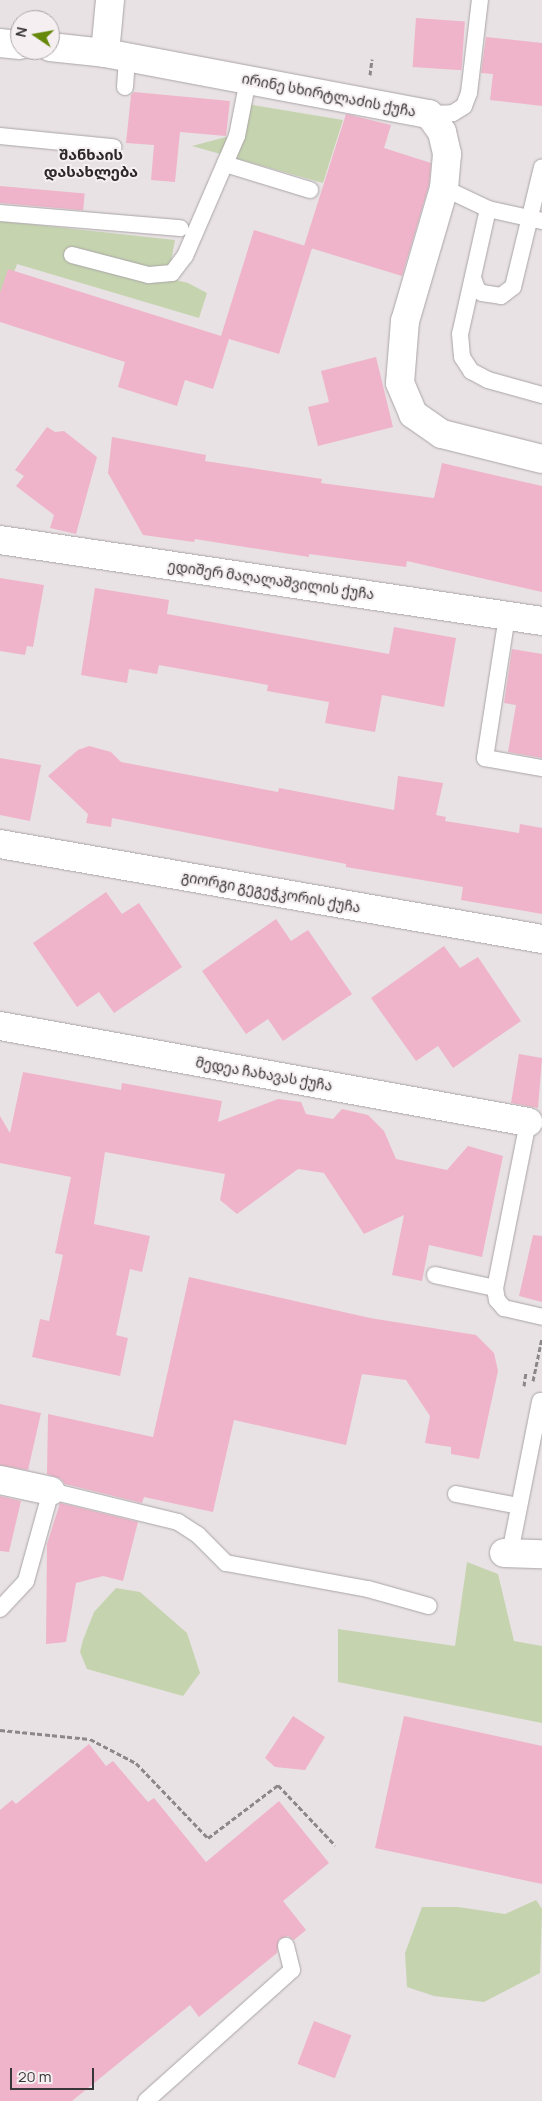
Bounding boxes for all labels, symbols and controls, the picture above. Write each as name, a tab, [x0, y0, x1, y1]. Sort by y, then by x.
north arrow	[10, 10, 60, 60]
text: N	[10, 25, 31, 39]
street label: ირინე სხირტლაძის ქუჩა	[241, 70, 417, 120]
district label: შანხაის დასახლება	[44, 145, 138, 180]
street label: ედიშერ მაღალაშვილის ქუჩა	[167, 557, 375, 603]
street label: გიორგი გეგეჭკორის ქუჩა	[180, 868, 362, 916]
street label: მედეა ჩახავას ქუჩა	[194, 1054, 334, 1094]
scale bar	[12, 2058, 96, 2090]
text: 20 m	[18, 2066, 51, 2087]

